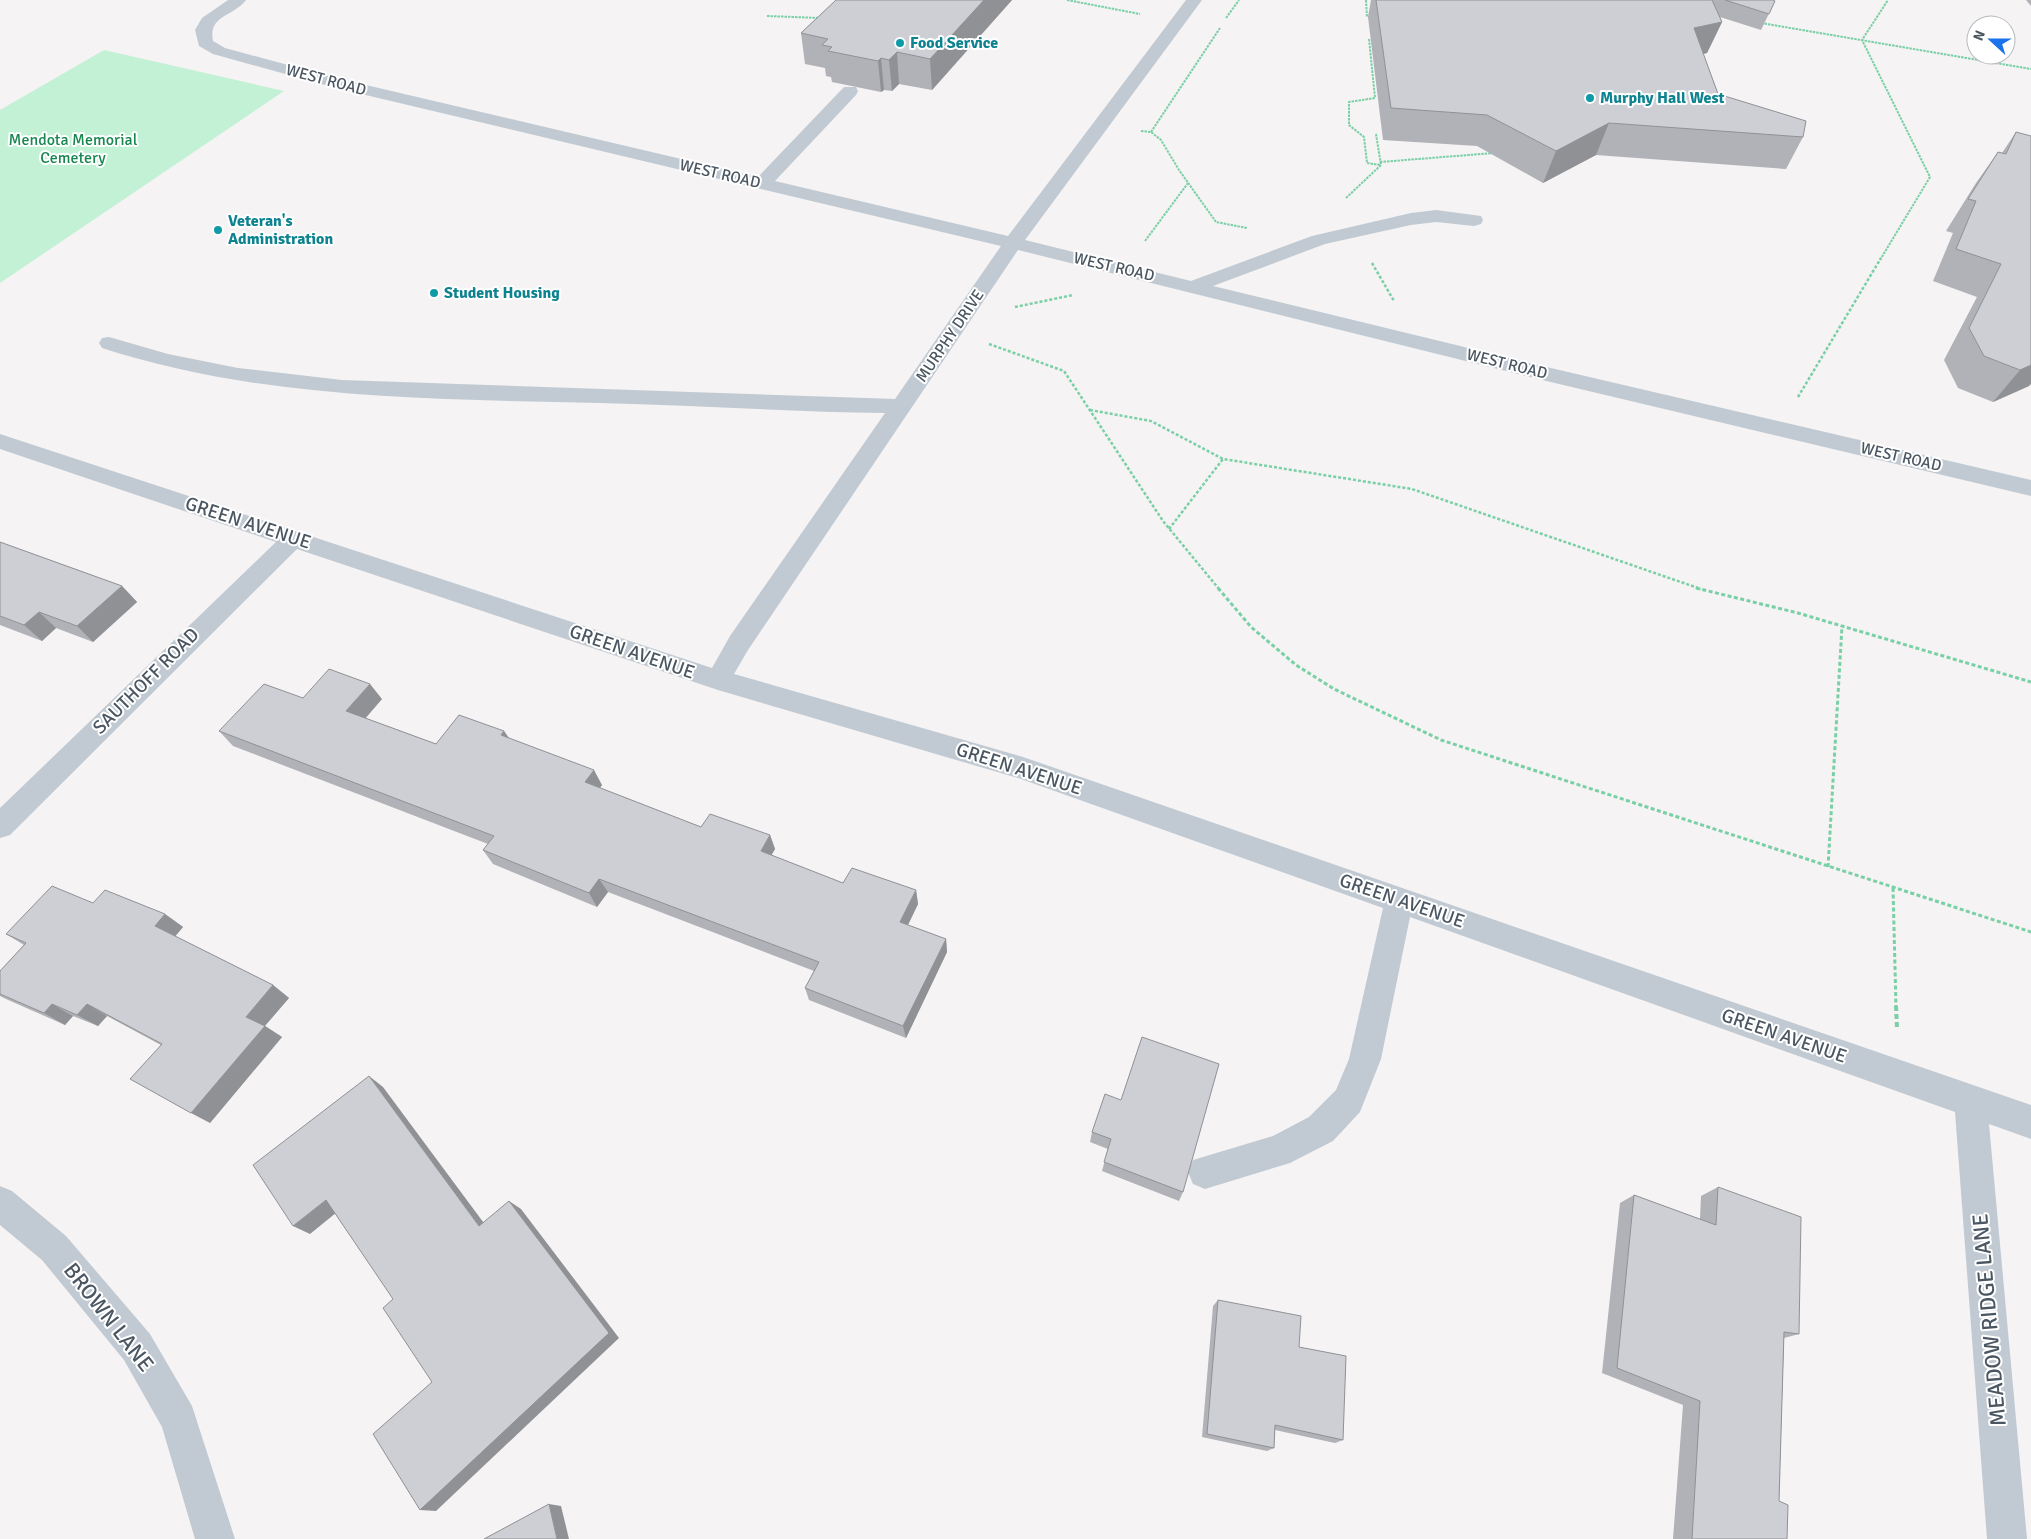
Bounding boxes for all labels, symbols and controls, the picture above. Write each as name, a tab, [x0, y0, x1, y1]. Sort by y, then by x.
north arrow	[1966, 15, 2016, 65]
text: N	[1970, 28, 1989, 43]
place label: Food Service	[910, 33, 998, 53]
marker: Food Service	[894, 37, 906, 49]
street label: WEST ROAD	[284, 60, 368, 100]
place label: Murphy Hall West	[1600, 88, 1725, 108]
marker: Murphy Hall West	[1584, 92, 1596, 104]
park label: Mendota Memorial Cemetery	[9, 130, 138, 168]
street label: WEST ROAD	[678, 155, 762, 193]
place label: Veteran's Administration	[228, 211, 333, 249]
marker: Veteran's Administration	[212, 224, 224, 236]
street label: WEST ROAD	[1072, 248, 1156, 286]
place label: Student Housing	[444, 283, 560, 303]
street label: MURPHY DRIVE	[912, 286, 988, 386]
marker: Student Housing	[428, 287, 440, 299]
street label: WEST ROAD	[1465, 344, 1549, 384]
street label: WEST ROAD	[1859, 438, 1943, 476]
street label: GREEN AVENUE	[182, 491, 314, 555]
street label: GREEN AVENUE	[566, 619, 698, 685]
street label: SAUTHOFF ROAD	[88, 623, 204, 739]
street label: GREEN AVENUE	[953, 737, 1085, 801]
street label: GREEN AVENUE	[1336, 868, 1468, 934]
street label: GREEN AVENUE	[1718, 1003, 1850, 1069]
street label: MEADOW RIDGE LANE	[1966, 1213, 2012, 1427]
street label: BROWN LANE	[58, 1257, 160, 1377]

